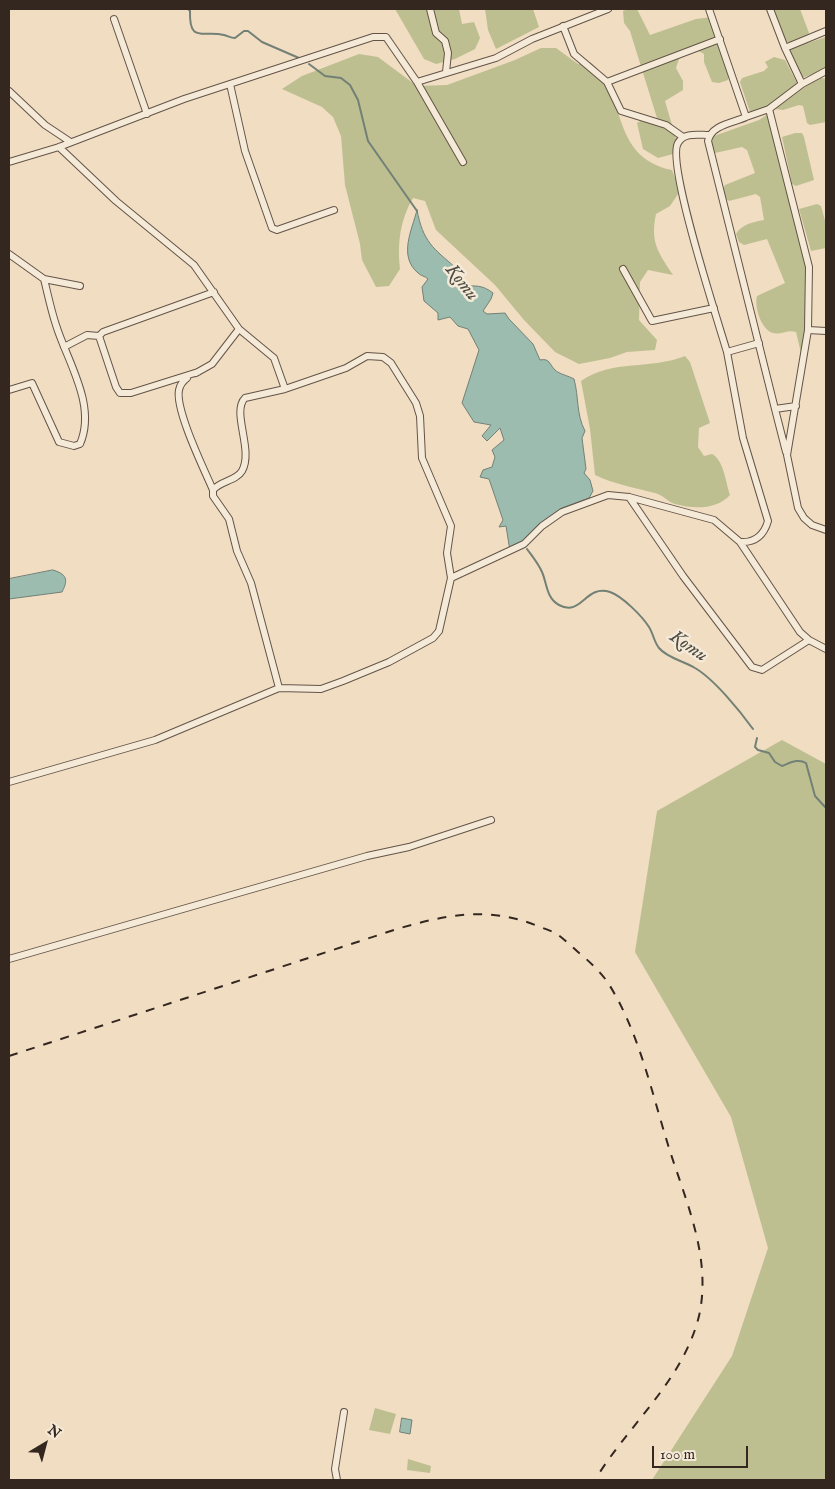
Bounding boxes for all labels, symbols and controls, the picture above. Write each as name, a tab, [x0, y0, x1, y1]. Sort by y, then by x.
water label: Komu	[439, 260, 483, 306]
water label: Komu	[665, 626, 711, 668]
north arrow	[20, 1419, 70, 1469]
text: N	[44, 1421, 64, 1443]
scale bar	[655, 1436, 751, 1468]
text: 100 m	[660, 1445, 695, 1464]

